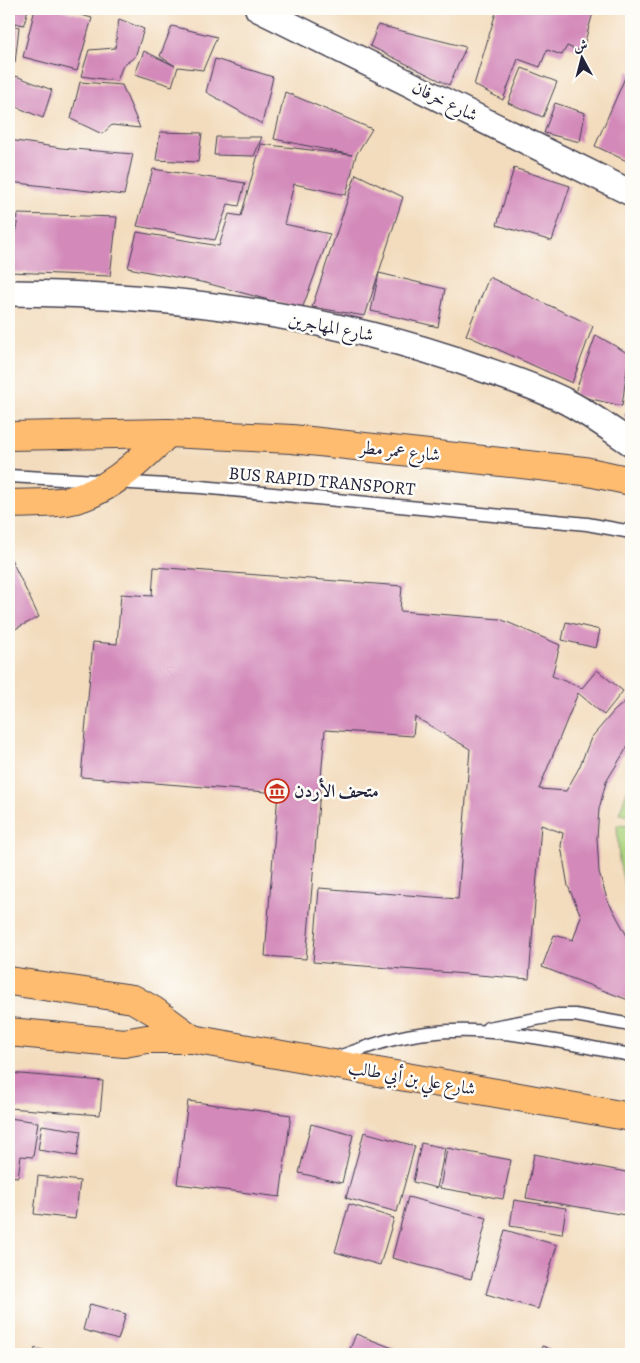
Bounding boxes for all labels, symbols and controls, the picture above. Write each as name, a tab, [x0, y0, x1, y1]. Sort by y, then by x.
north arrow	[558, 32, 608, 82]
text: ش	[572, 35, 589, 56]
street label: شارع خرفان	[407, 75, 482, 130]
street label: شارع المهاجرين	[286, 307, 376, 350]
street label: شارع عمر مطر	[356, 435, 441, 470]
street label: BUS RAPID TRANSPORT	[228, 461, 416, 501]
place label: متحف الأردن	[294, 777, 379, 803]
museum icon: متحف الأردن	[264, 778, 290, 804]
street label: شارع علي بن أبي طالب	[346, 1054, 478, 1106]

